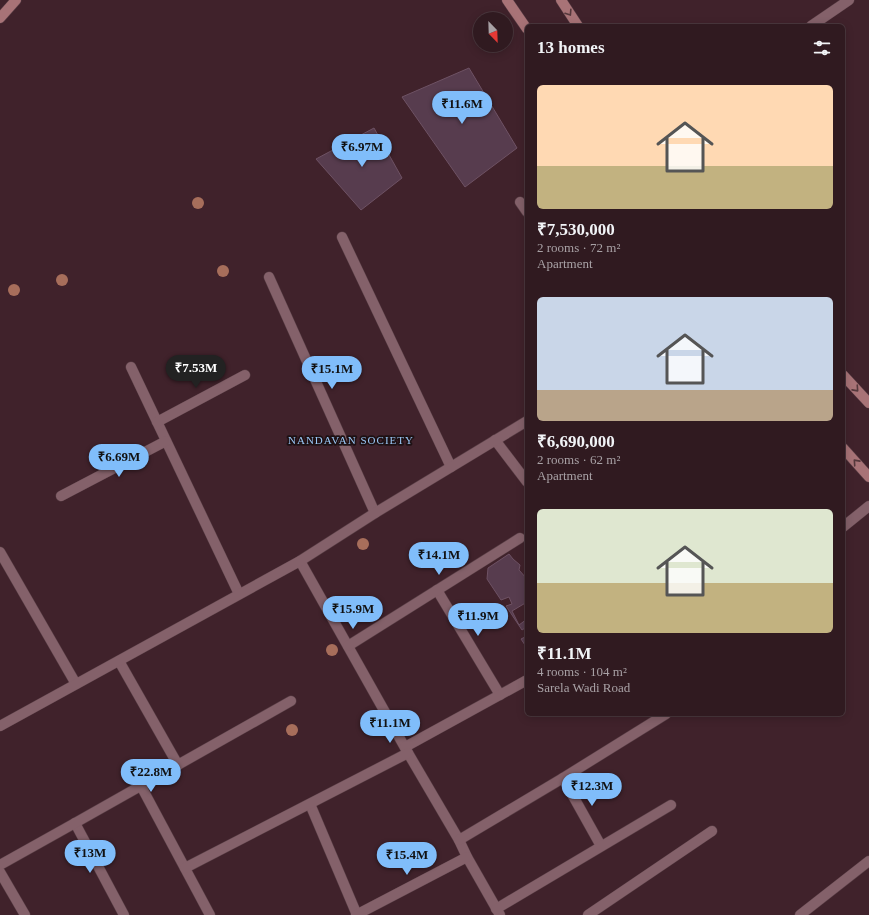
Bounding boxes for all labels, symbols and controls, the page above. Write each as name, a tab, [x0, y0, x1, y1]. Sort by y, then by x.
one-way arrow	[565, 9, 572, 16]
north arrow	[473, 12, 513, 52]
map controls	[473, 12, 513, 52]
icon: filters	[811, 37, 833, 59]
text: 13 homes	[537, 38, 605, 57]
pin: ₹11.6M	[429, 91, 495, 125]
text: ₹11.6M	[441, 96, 483, 111]
icon: home	[649, 111, 721, 183]
pin: ₹6.97M	[329, 134, 395, 168]
text: ₹6.97M	[341, 139, 383, 154]
text: ₹7,530,000	[537, 220, 615, 239]
text: 2 rooms · 72 m²	[537, 240, 620, 255]
text: Apartment	[537, 256, 593, 271]
icon: home	[649, 323, 721, 395]
pin: ₹7.53M	[163, 355, 229, 389]
pin: ₹15.1M	[299, 356, 365, 390]
text: ₹7.53M	[175, 360, 217, 375]
text: ₹15.1M	[311, 361, 353, 376]
one-way arrow	[851, 384, 859, 392]
text: ₹6,690,000	[537, 432, 615, 451]
district label: NANDAVAN SOCIETY	[288, 434, 414, 446]
pin: ₹6.69M	[86, 444, 152, 478]
text: ₹6.69M	[98, 449, 140, 464]
text: 2 rooms · 62 m²	[537, 452, 620, 467]
one-way arrow	[853, 459, 861, 467]
text: Apartment	[537, 468, 593, 483]
icon: home	[649, 535, 721, 607]
pin: ₹14.1M	[406, 542, 472, 576]
text: ₹14.1M	[418, 547, 460, 562]
pin: ₹15.9M	[320, 596, 386, 630]
text: ₹15.9M	[332, 601, 374, 616]
pin: ₹11.9M	[445, 603, 511, 637]
text: ₹11.9M	[457, 608, 499, 623]
text: ₹11.1M	[537, 644, 592, 663]
text: 4 rooms · 104 m²	[537, 664, 627, 679]
text: Sarela Wadi Road	[537, 680, 630, 695]
pin: ₹11.1M	[357, 710, 423, 744]
text: ₹11.1M	[369, 715, 411, 730]
pin: ₹22.8M	[118, 759, 184, 793]
text: ₹22.8M	[130, 764, 172, 779]
pin: ₹12.3M	[559, 773, 625, 807]
text: ₹12.3M	[571, 778, 613, 793]
pin: ₹13M	[66, 840, 114, 874]
pin: ₹15.4M	[374, 842, 440, 876]
text: ₹13M	[74, 845, 106, 860]
text: ₹15.4M	[386, 847, 428, 862]

